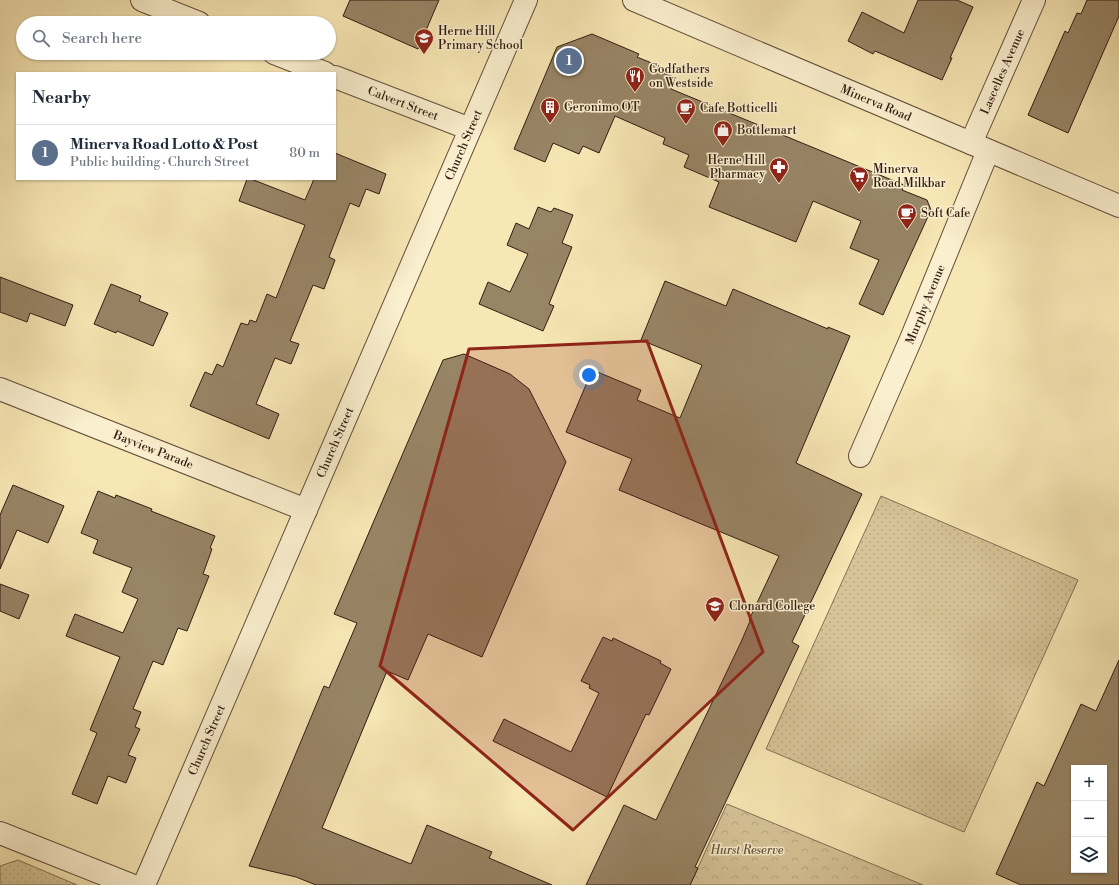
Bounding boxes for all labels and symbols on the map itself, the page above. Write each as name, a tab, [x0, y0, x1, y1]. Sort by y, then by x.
place label: Herne Hill Primary School	[438, 24, 524, 53]
school or university icon: Herne Hill Primary School	[413, 27, 435, 55]
street label: Lascelles Avenue	[977, 27, 1028, 117]
pin: 1	[556, 46, 582, 76]
place label: Godfathers on Westside	[649, 62, 713, 91]
restaurant icon: Godfathers on Westside	[624, 65, 646, 93]
street label: Minerva Road	[838, 81, 914, 125]
street label: Calvert Street	[366, 83, 441, 124]
building icon: Geronimo OT	[539, 96, 561, 124]
cafe icon: Cafe Botticelli	[675, 97, 697, 125]
place label: Geronimo OT	[564, 100, 640, 115]
place label: Cafe Botticelli	[700, 101, 778, 116]
street label: Church Street	[442, 107, 486, 183]
shop icon: Bottlemart	[712, 119, 734, 147]
place label: Bottlemart	[736, 123, 797, 138]
place label: Herne Hill Pharmacy	[708, 153, 765, 182]
pharmacy icon: Herne Hill Pharmacy	[768, 156, 790, 184]
place label: Minerva Road Milkbar	[873, 162, 946, 191]
supermarket icon: Minerva Road Milkbar	[848, 165, 870, 193]
cafe icon: Soft Cafe	[896, 202, 918, 230]
place label: Soft Cafe	[921, 206, 970, 221]
street label: Murphy Avenue	[902, 262, 948, 347]
your location	[579, 365, 599, 385]
street label: Church Street	[313, 404, 357, 480]
street label: Bayview Parade	[110, 427, 196, 472]
school or university icon: Clonard College	[704, 595, 726, 623]
place label: Clonard College	[729, 599, 815, 614]
street label: Church Street	[185, 702, 229, 778]
park label: Hurst Reserve	[710, 843, 784, 858]

